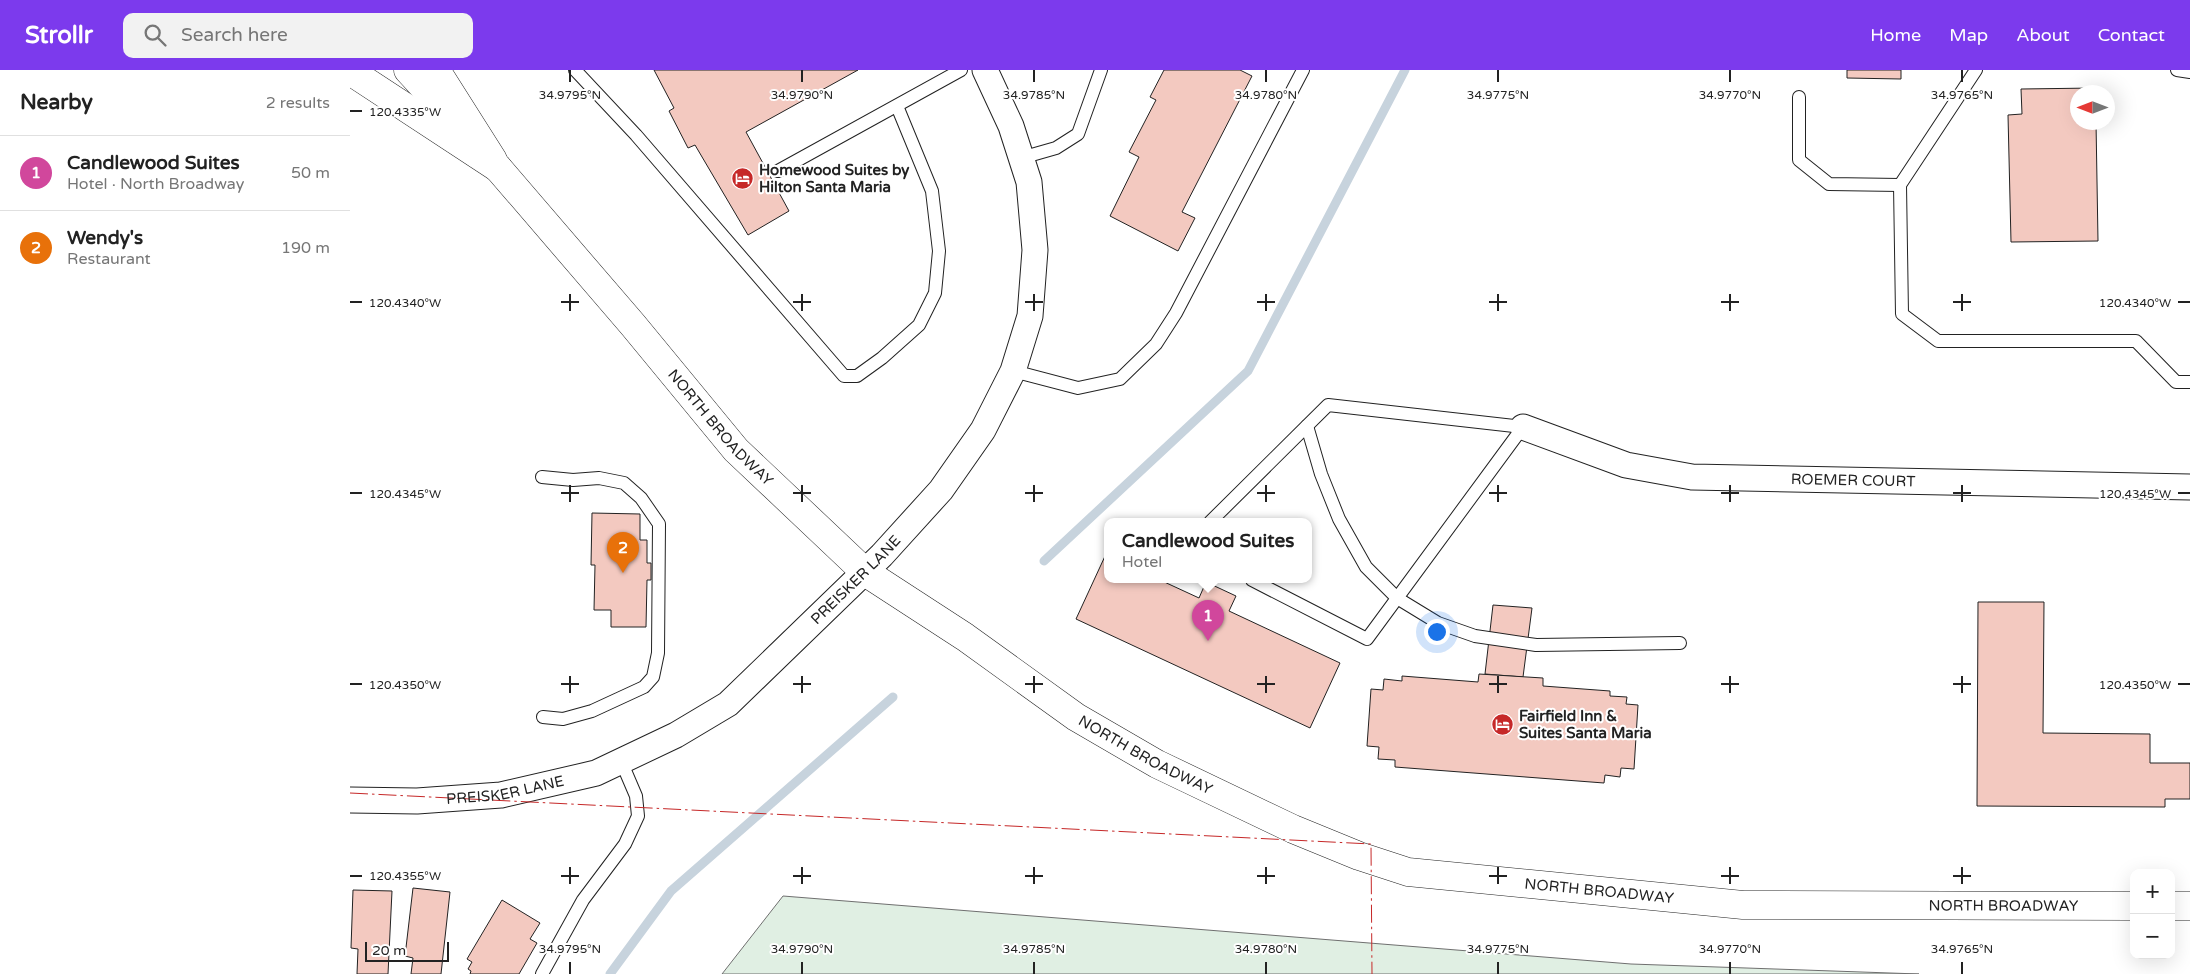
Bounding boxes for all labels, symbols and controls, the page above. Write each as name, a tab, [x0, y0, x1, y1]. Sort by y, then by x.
search box	[123, 13, 473, 58]
text: Strollr	[25, 21, 93, 50]
icon: search	[141, 21, 169, 49]
text: Search here	[181, 24, 288, 46]
text: Home	[1870, 24, 1921, 46]
text: Map	[1949, 24, 1988, 46]
text: About	[2016, 24, 2070, 46]
text: Contact	[2098, 24, 2165, 46]
north arrow	[2070, 85, 2115, 130]
text: 34.9795°N	[539, 88, 601, 102]
text: 34.9790°N	[771, 88, 833, 102]
text: 34.9785°N	[1003, 88, 1065, 102]
text: 34.9780°N	[1235, 88, 1297, 102]
text: 34.9775°N	[1467, 88, 1529, 102]
text: 34.9770°N	[1699, 88, 1761, 102]
text: 34.9765°N	[1931, 88, 1993, 102]
text: Nearby	[20, 90, 93, 115]
text: 2 results	[266, 93, 330, 113]
text: 120.4335°W	[369, 105, 441, 119]
text: Candlewood Suites	[67, 152, 240, 174]
place label: Homewood Suites by Hilton Santa Maria	[759, 161, 909, 196]
text: 1	[31, 163, 41, 183]
text: 50 m	[291, 163, 330, 183]
hotel icon: Homewood Suites by Hilton Santa Maria	[731, 167, 755, 191]
text: Hotel · North Broadway	[67, 174, 244, 194]
text: Wendy's	[67, 227, 143, 249]
text: 2	[31, 238, 41, 258]
text: 190 m	[281, 238, 330, 258]
text: Restaurant	[67, 249, 151, 269]
text: 120.4340°W	[369, 296, 441, 310]
text: 120.4340°W	[2099, 296, 2171, 310]
street label: NORTH BROADWAY	[664, 366, 777, 490]
street label: ROEMER COURT	[1791, 470, 1916, 490]
text: 120.4345°W	[369, 487, 441, 501]
text: 120.4345°W	[2099, 487, 2171, 501]
popup	[1104, 518, 1312, 583]
text: Candlewood Suites	[1122, 530, 1294, 552]
pin: 2	[607, 532, 639, 573]
street label: PREISKER LANE	[807, 532, 904, 628]
text: Hotel	[1122, 552, 1162, 572]
pin: 1	[1192, 600, 1224, 641]
your location	[1424, 619, 1450, 645]
text: 120.4350°W	[369, 678, 441, 692]
text: 120.4350°W	[2099, 678, 2171, 692]
place label: Fairfield Inn & Suites Santa Maria	[1519, 707, 1652, 742]
street label: NORTH BROADWAY	[1075, 711, 1216, 798]
hotel icon: Fairfield Inn & Suites Santa Maria	[1491, 713, 1515, 737]
street label: PREISKER LANE	[446, 772, 566, 808]
text: 120.4355°W	[369, 869, 441, 883]
map controls	[2130, 869, 2175, 959]
button: +	[2130, 869, 2175, 914]
street label: NORTH BROADWAY	[1524, 875, 1675, 907]
street label: NORTH BROADWAY	[1928, 896, 2079, 915]
button: −	[2130, 914, 2175, 959]
scale bar	[365, 939, 449, 962]
text: 20 m	[372, 942, 406, 959]
text: 34.9795°N	[539, 942, 601, 956]
text: 34.9790°N	[771, 942, 833, 956]
text: 34.9785°N	[1003, 942, 1065, 956]
text: 34.9780°N	[1235, 942, 1297, 956]
text: 34.9775°N	[1467, 942, 1529, 956]
text: 34.9770°N	[1699, 942, 1761, 956]
text: 34.9765°N	[1931, 942, 1993, 956]

